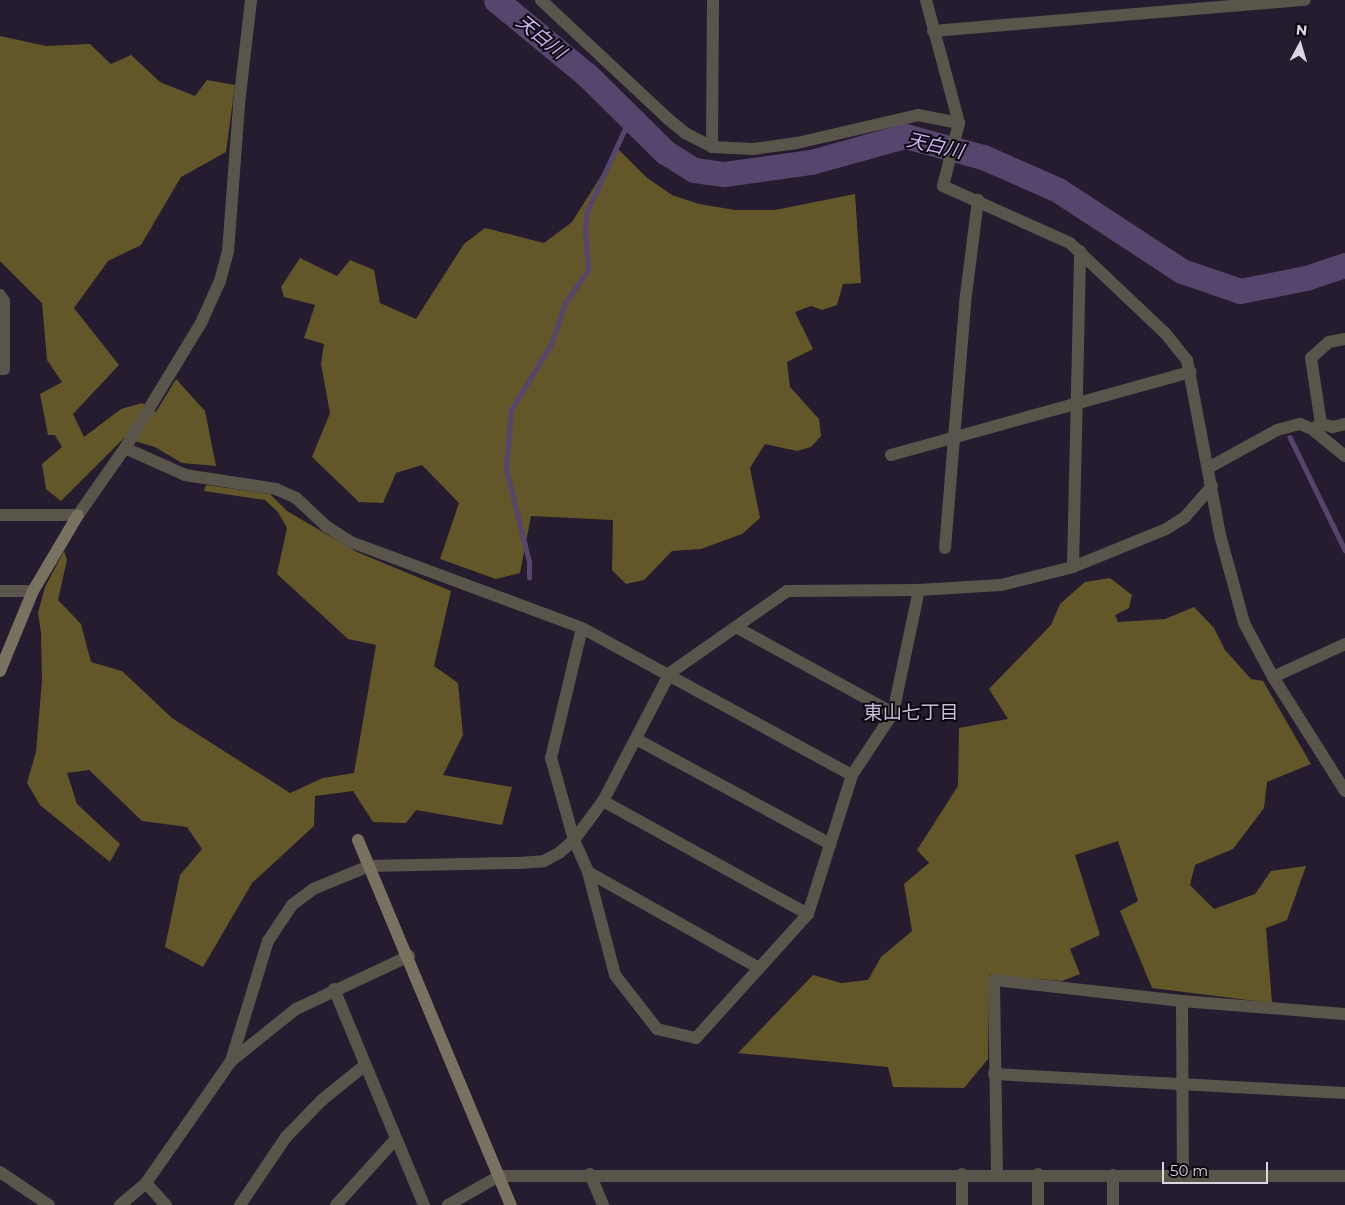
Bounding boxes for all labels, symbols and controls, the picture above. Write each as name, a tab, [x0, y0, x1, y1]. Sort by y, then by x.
water label: 天白川	[512, 10, 570, 64]
north arrow	[1275, 20, 1325, 70]
text: N	[1295, 21, 1308, 40]
water label: 天白川	[905, 128, 965, 164]
district label: 東山七丁目	[864, 702, 958, 724]
scale bar	[1165, 1152, 1271, 1184]
text: 50 m	[1170, 1161, 1208, 1180]

